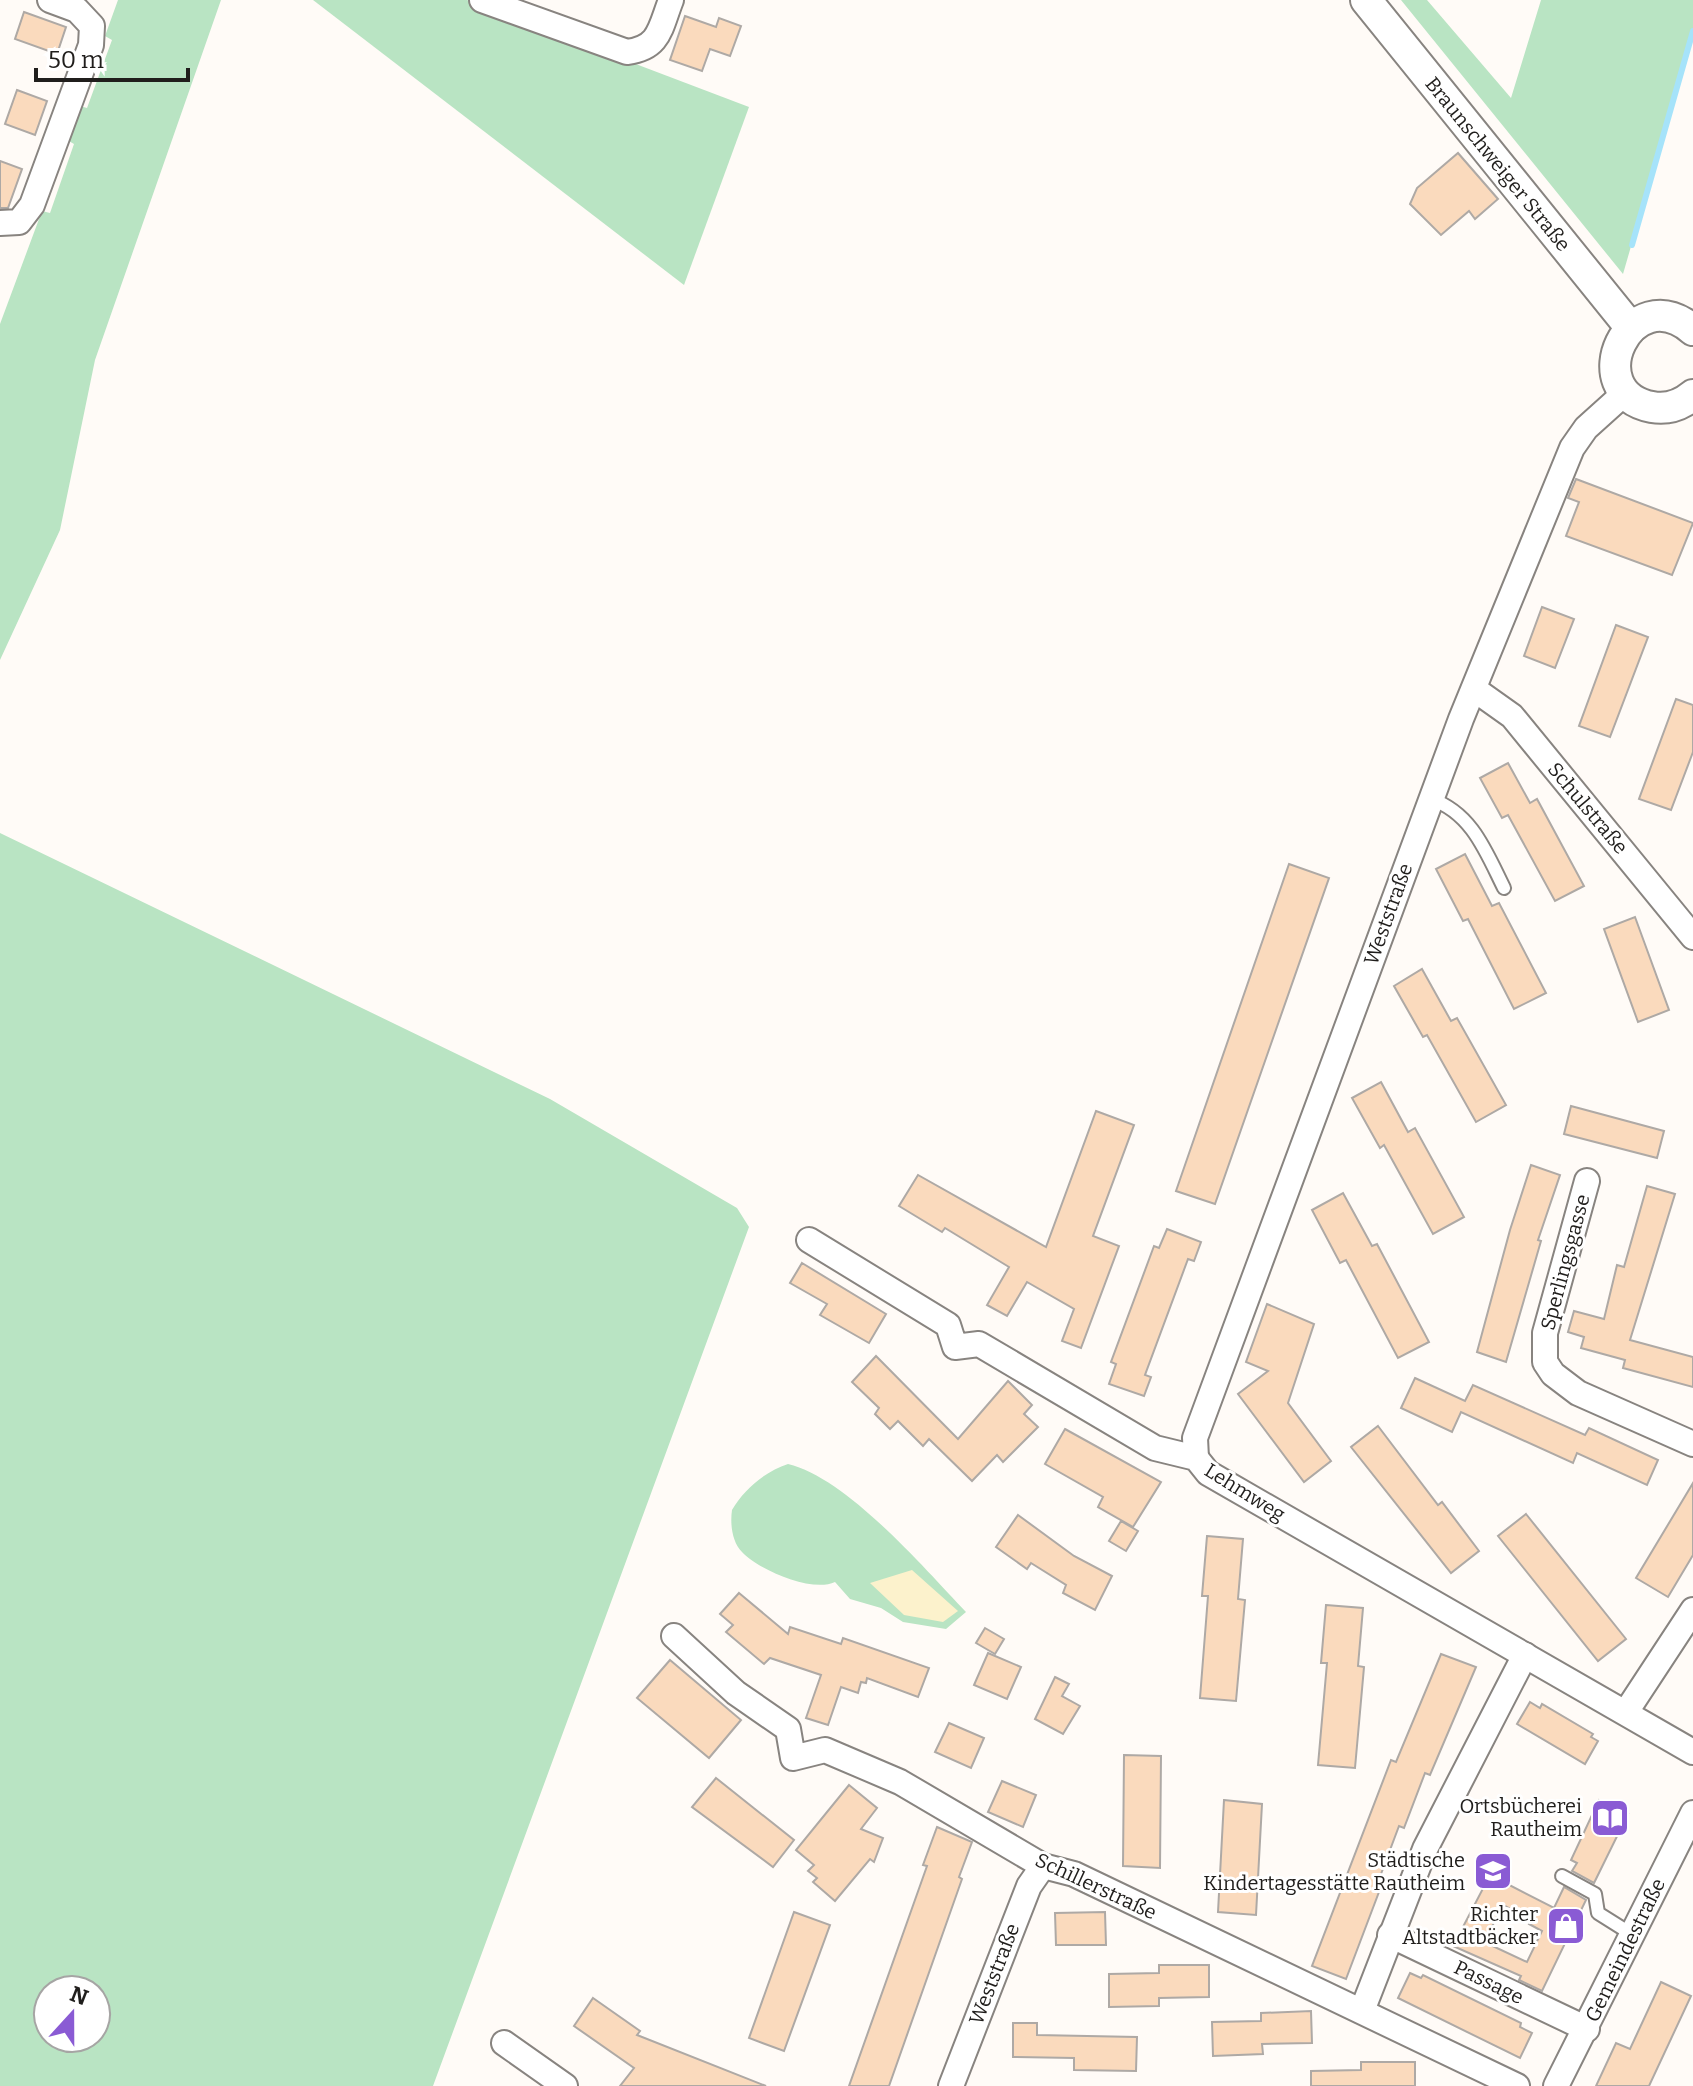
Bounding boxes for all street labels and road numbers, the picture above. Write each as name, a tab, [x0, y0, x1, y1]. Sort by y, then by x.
street label: Braunschweiger Straße	[1420, 72, 1576, 256]
street label: Schulstraße	[1543, 757, 1633, 859]
street label: Weststraße	[1359, 860, 1417, 968]
street label: Sperlingsgasse	[1535, 1191, 1595, 1333]
street label: Lehmweg	[1200, 1458, 1290, 1526]
street label: Schillerstraße	[1032, 1847, 1160, 1925]
street label: Gemeindestraße	[1580, 1874, 1670, 2026]
street label: Weststraße	[964, 1920, 1024, 2028]
street label: Passage	[1450, 1955, 1528, 2009]

